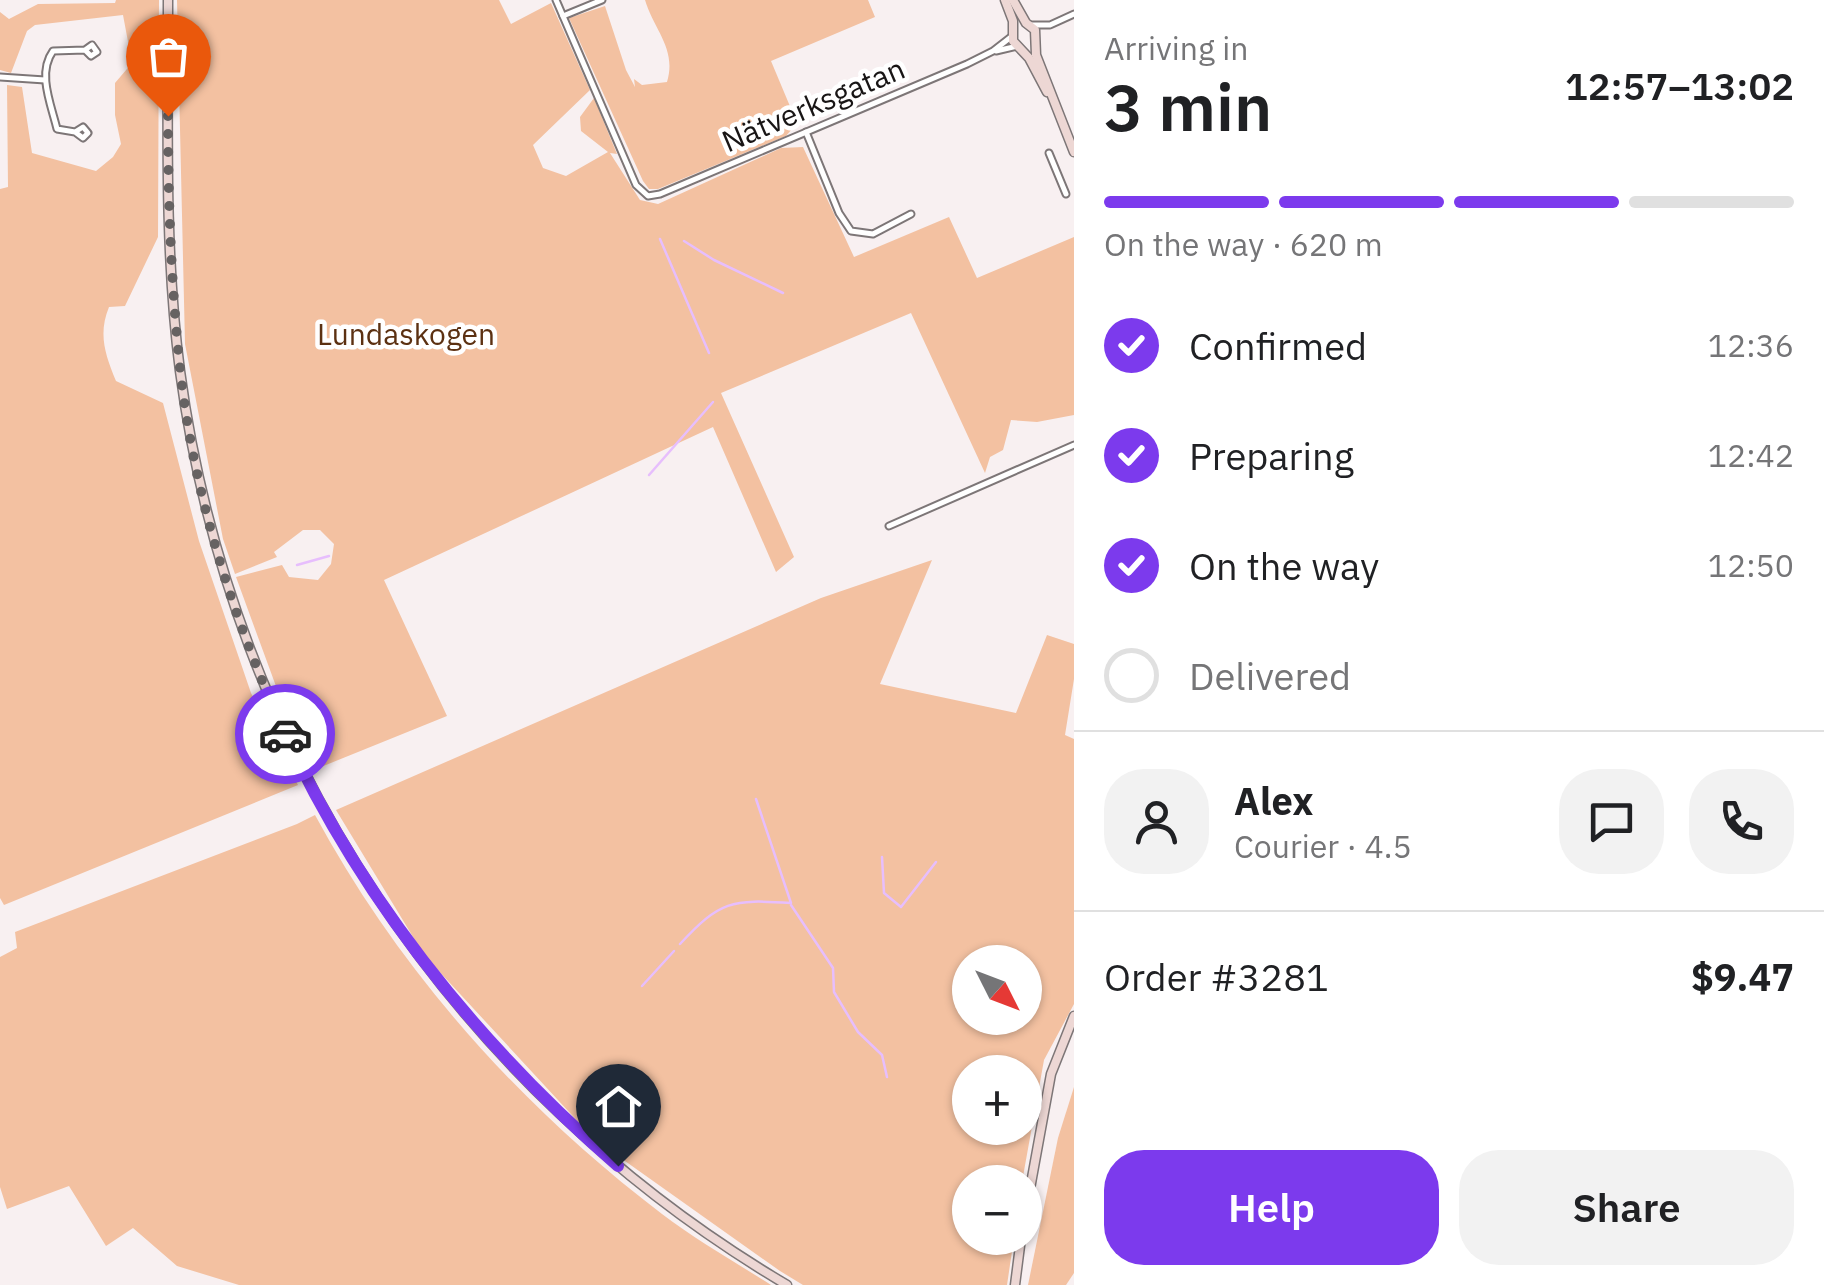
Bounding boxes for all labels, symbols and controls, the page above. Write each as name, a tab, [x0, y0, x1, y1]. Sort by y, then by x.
pin	[126, 14, 211, 117]
text: Arriving in	[1104, 27, 1249, 69]
icon: bag	[141, 29, 196, 84]
street label: Nätverksgatan	[716, 48, 910, 160]
text: 12:57–13:02	[1565, 61, 1794, 110]
text: 3 min	[1104, 64, 1272, 149]
text: On the way · 620 m	[1104, 223, 1383, 265]
park label: Lundaskogen	[317, 314, 495, 353]
icon: check	[1104, 318, 1159, 373]
text: Confirmed	[1189, 321, 1367, 370]
text: 12:36	[1708, 324, 1794, 366]
icon: check	[1104, 428, 1159, 483]
text: Preparing	[1189, 431, 1354, 480]
text: 12:42	[1708, 434, 1794, 476]
icon: check	[1104, 538, 1159, 593]
text: On the way	[1189, 541, 1379, 590]
text: 12:50	[1708, 544, 1794, 586]
text: Delivered	[1189, 651, 1351, 700]
courier	[235, 684, 335, 784]
icon: car	[258, 707, 313, 762]
button: person	[1104, 769, 1209, 874]
button: chat	[1559, 769, 1664, 874]
button: phone	[1689, 769, 1794, 874]
text: Alex	[1234, 776, 1314, 825]
text: Courier · 4.5	[1234, 825, 1412, 867]
north arrow	[952, 945, 1042, 1035]
map controls	[952, 945, 1042, 1255]
text: Order #3281	[1104, 952, 1329, 1001]
text: $9.47	[1691, 952, 1794, 1001]
button: +	[952, 1055, 1042, 1145]
pin	[576, 1064, 661, 1167]
icon: home	[591, 1079, 646, 1134]
button: Help	[1104, 1150, 1439, 1265]
button: Share	[1459, 1150, 1794, 1265]
button: −	[952, 1165, 1042, 1255]

